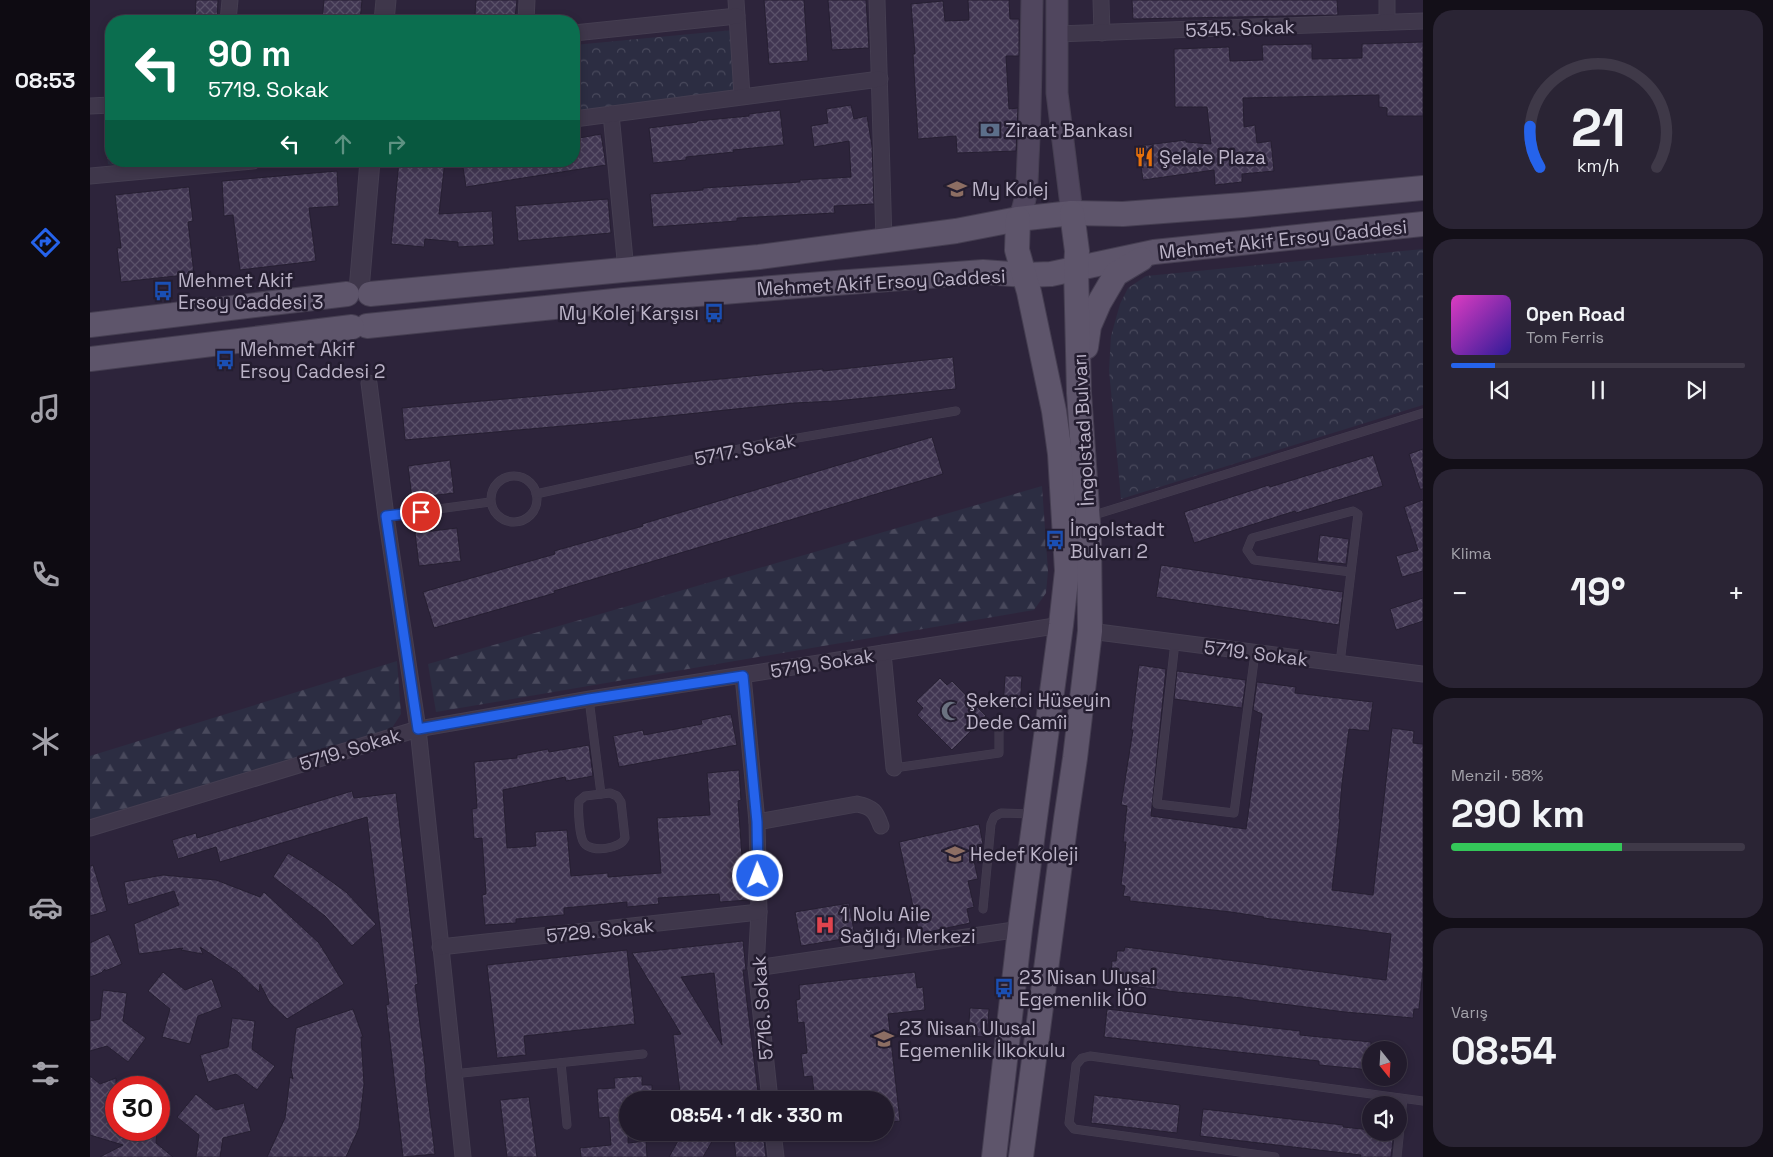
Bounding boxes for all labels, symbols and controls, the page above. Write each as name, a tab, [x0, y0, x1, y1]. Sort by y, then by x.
street label: 5345. Sokak	[1185, 14, 1295, 43]
text: 90 m	[208, 32, 291, 76]
icon: left	[125, 35, 190, 100]
text: 08:53	[15, 66, 75, 94]
text: 5719. Sokak	[208, 75, 329, 103]
text: 21	[1571, 95, 1625, 161]
place label: Ziraat Bankası	[1005, 118, 1133, 143]
bank icon: Ziraat Bankası	[979, 119, 1001, 141]
icon: left	[276, 130, 304, 158]
icon: ahead	[329, 130, 357, 158]
icon: right	[382, 130, 410, 158]
place label: Şelale Plaza	[1159, 145, 1266, 170]
restaurant icon: Şelale Plaza	[1133, 146, 1155, 168]
text: km/h	[1577, 154, 1619, 177]
place label: My Kolej	[972, 177, 1049, 202]
school or university icon: My Kolej	[946, 178, 968, 200]
street label: Mehmet Akif Ersoy Caddesi	[1158, 214, 1408, 265]
icon: directions	[28, 225, 63, 260]
street label: Mehmet Akif Ersoy Caddesi	[756, 263, 1006, 302]
place label: Mehmet Akif Ersoy Caddesi 3	[178, 268, 324, 315]
bus stop icon: Mehmet Akif Ersoy Caddesi 3	[152, 280, 174, 302]
place label: My Kolej Karşısı	[559, 301, 699, 326]
bus stop icon: My Kolej Karşısı	[703, 302, 725, 324]
text: Open Road	[1526, 302, 1625, 327]
text: Tom Ferris	[1526, 327, 1604, 348]
place label: Mehmet Akif Ersoy Caddesi 2	[240, 337, 386, 384]
bus stop icon: Mehmet Akif Ersoy Caddesi 2	[214, 349, 236, 371]
street label: İngolstad Bulvarı	[1067, 353, 1100, 507]
icon: previous	[1486, 376, 1514, 404]
icon: pause	[1584, 376, 1612, 404]
icon: next	[1682, 376, 1710, 404]
icon: music	[28, 391, 63, 426]
street label: 5717. Sokak	[692, 427, 798, 472]
pin	[400, 491, 442, 533]
icon: arrive	[407, 498, 435, 526]
place label: İngolstadt Bulvarı 2	[1070, 517, 1165, 564]
bus stop icon: İngolstadt Bulvarı 2	[1044, 529, 1066, 551]
text: Klima	[1451, 543, 1492, 564]
icon: phone	[28, 557, 63, 592]
text: 19°	[1570, 568, 1626, 616]
text: −	[1451, 575, 1468, 611]
text: +	[1728, 575, 1745, 611]
street label: 5719. Sokak	[1202, 635, 1309, 672]
street label: 5719. Sokak	[768, 643, 876, 684]
place label: Şekerci Hüseyin Dede Camîi	[966, 688, 1111, 735]
mosque icon: Şekerci Hüseyin Dede Camîi	[940, 700, 962, 722]
street label: 5719. Sokak	[296, 722, 404, 777]
icon: climate	[28, 724, 63, 759]
text: Menzil · 58%	[1451, 765, 1543, 786]
text: 290 km	[1451, 790, 1585, 838]
place label: Hedef Koleji	[970, 842, 1078, 867]
school or university icon: Hedef Koleji	[944, 843, 966, 865]
position arrow	[731, 849, 783, 901]
icon: car	[28, 890, 63, 925]
place label: 1 Nolu Aile Sağlığı Merkezi	[840, 902, 976, 949]
street label: 5729. Sokak	[545, 912, 655, 949]
hospital icon: 1 Nolu Aile Sağlığı Merkezi	[814, 914, 836, 936]
street label: 5716. Sokak	[746, 955, 779, 1061]
place label: 23 Nisan Ulusal Egemenlik İÖO	[1019, 965, 1156, 1012]
bus stop icon: 23 Nisan Ulusal Egemenlik İÖO	[993, 977, 1015, 999]
text: Varış	[1451, 1002, 1488, 1023]
place label: 23 Nisan Ulusal Egemenlik İlkokulu	[899, 1016, 1066, 1063]
text: 08:54	[1451, 1027, 1557, 1075]
school or university icon: 23 Nisan Ulusal Egemenlik İlkokulu	[873, 1028, 895, 1050]
north arrow	[1362, 1041, 1408, 1086]
map controls	[1362, 1041, 1407, 1141]
icon: filters	[28, 1056, 63, 1091]
speed limit sign: 30	[105, 1076, 170, 1141]
button: sound	[1362, 1096, 1407, 1141]
text: 08:54 · 1 dk · 330 m	[670, 1103, 843, 1128]

